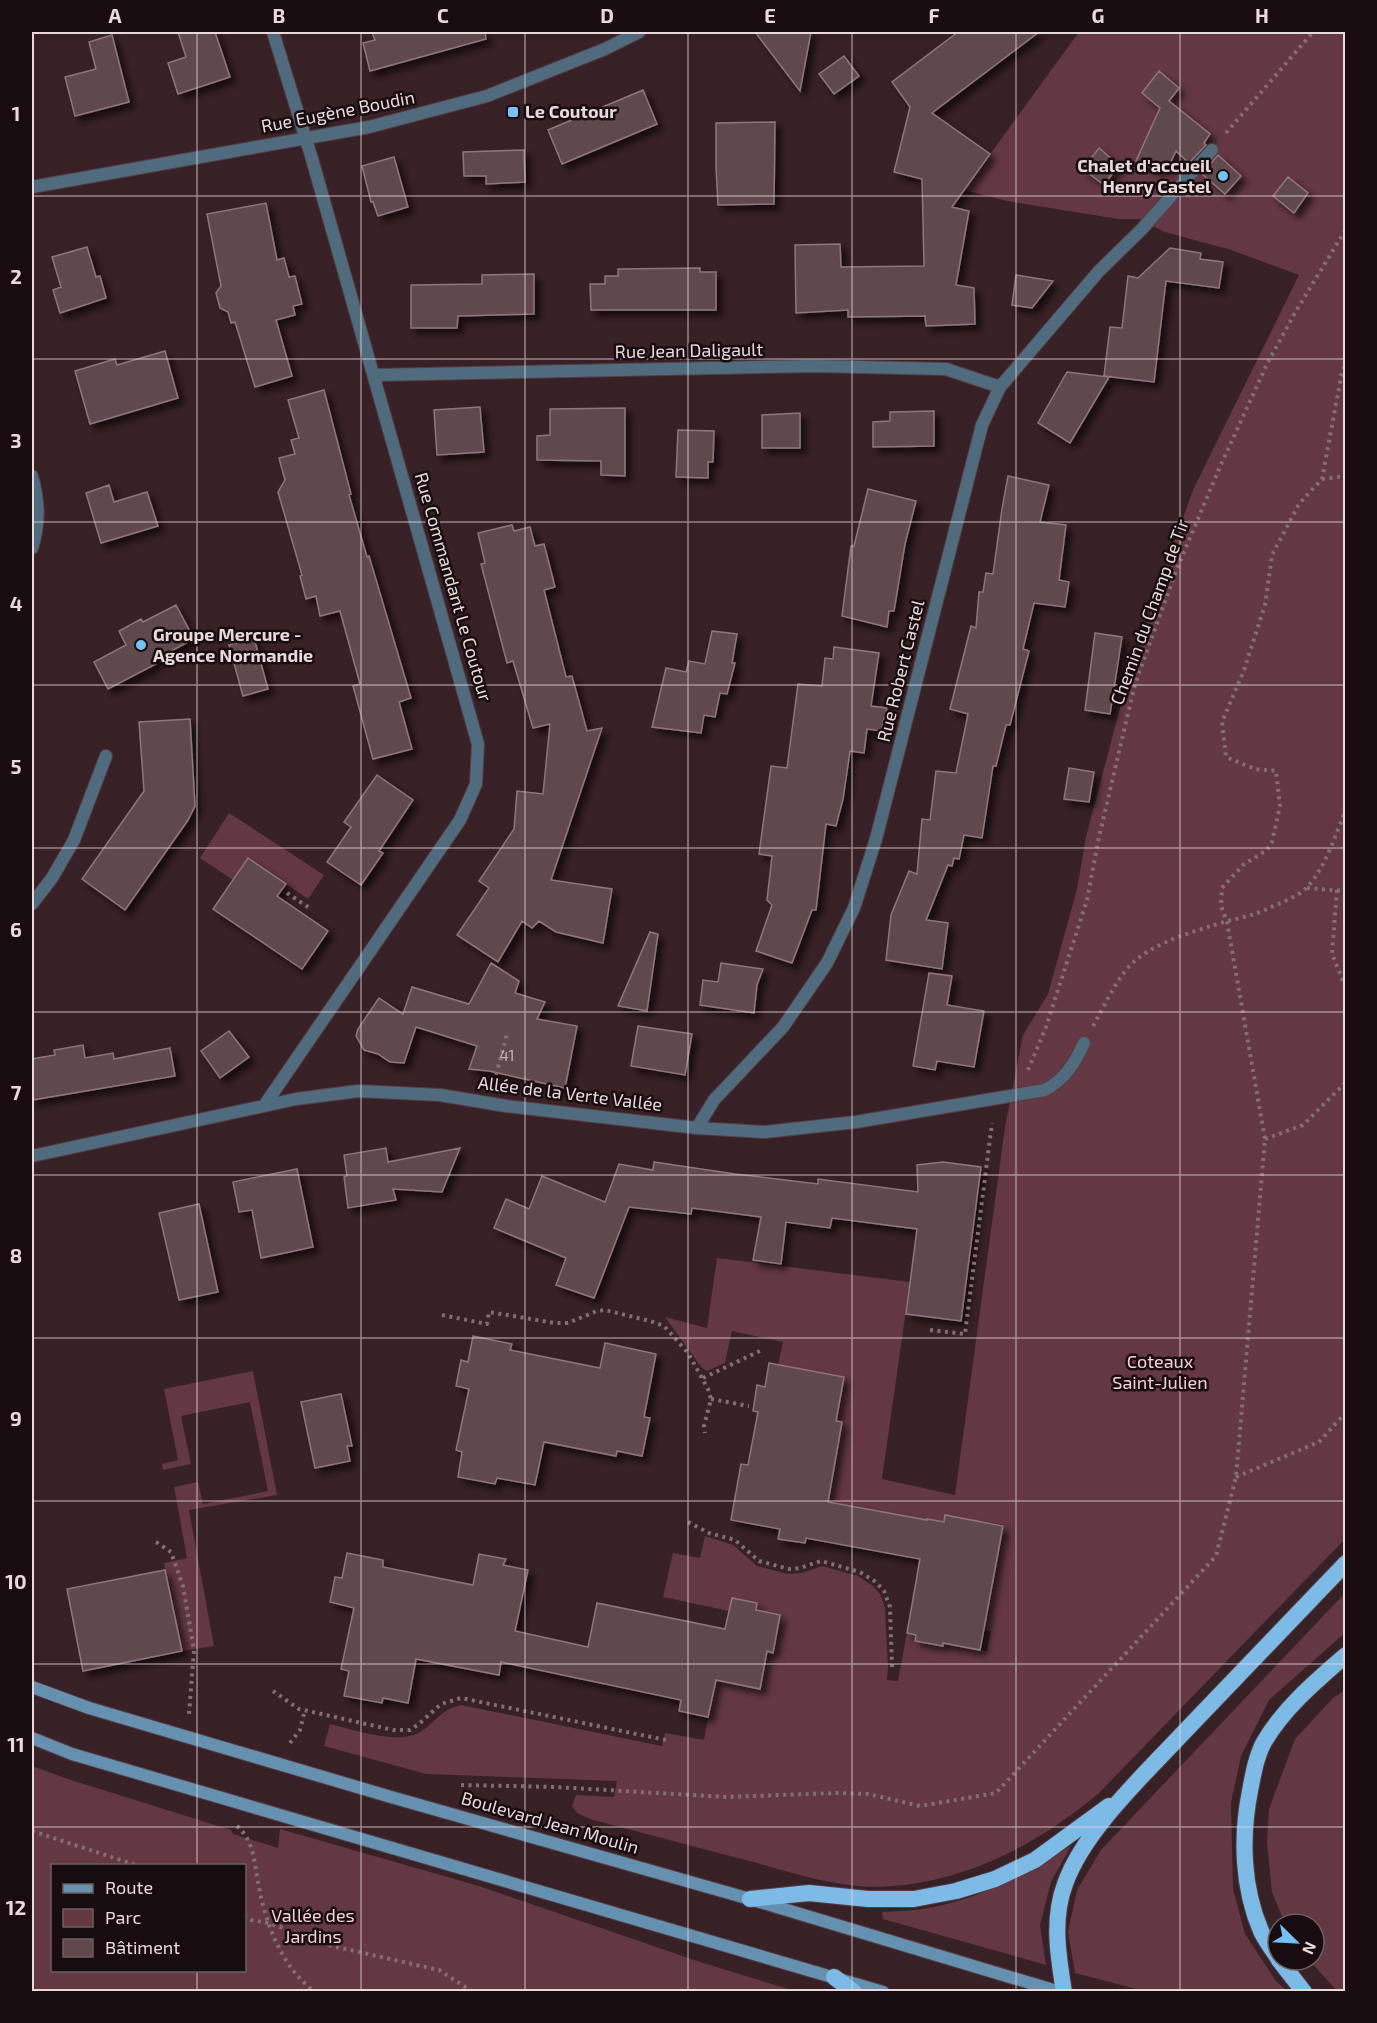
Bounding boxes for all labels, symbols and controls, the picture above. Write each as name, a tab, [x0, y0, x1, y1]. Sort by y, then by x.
text: A	[108, 3, 122, 27]
text: B	[273, 3, 285, 27]
text: C	[437, 3, 449, 27]
text: D	[600, 3, 614, 27]
text: E	[764, 3, 776, 27]
text: F	[928, 3, 940, 27]
text: G	[1092, 3, 1104, 27]
text: H	[1255, 3, 1269, 27]
street label: Rue Eugène Boudin	[259, 85, 417, 137]
place label: Le Coutour	[525, 100, 617, 122]
text: 1	[12, 101, 20, 125]
marker: Le Coutour	[506, 105, 520, 119]
place label: Chalet d'accueil Henry Castel	[1077, 154, 1211, 197]
marker: Chalet d'accueil Henry Castel	[1216, 169, 1230, 183]
text: 2	[10, 264, 22, 288]
street label: Rue Jean Daligault	[614, 338, 764, 362]
text: 3	[10, 428, 22, 452]
street label: Rue Commandant Le Coutour	[411, 470, 497, 704]
street label: Chemin du Champ de Tir	[1105, 516, 1193, 708]
text: 4	[10, 591, 23, 615]
street label: Rue Robert Castel	[872, 597, 928, 744]
place label: Groupe Mercure - Agence Normandie	[153, 623, 313, 666]
marker: Groupe Mercure - Agence Normandie	[134, 638, 148, 652]
text: 5	[10, 754, 22, 778]
text: 6	[10, 917, 22, 941]
house number: 41	[499, 1046, 515, 1064]
street label: Allée de la Verte Vallée	[477, 1071, 664, 1115]
text: 7	[11, 1080, 22, 1104]
text: 8	[10, 1243, 22, 1267]
park label: Coteaux Saint-Julien	[1112, 1350, 1208, 1393]
text: 9	[10, 1406, 22, 1430]
text: 10	[5, 1569, 27, 1593]
text: 11	[7, 1732, 25, 1756]
street label: Boulevard Jean Moulin	[459, 1786, 642, 1858]
legend	[51, 1864, 246, 1972]
text: Route	[105, 1876, 153, 1898]
text: 12	[6, 1895, 26, 1919]
park label: Vallée des Jardins	[271, 1904, 355, 1947]
text: Parc	[105, 1906, 141, 1928]
north arrow	[1266, 1912, 1326, 1972]
text: Bâtiment	[105, 1936, 180, 1958]
text: N	[1299, 1939, 1321, 1957]

